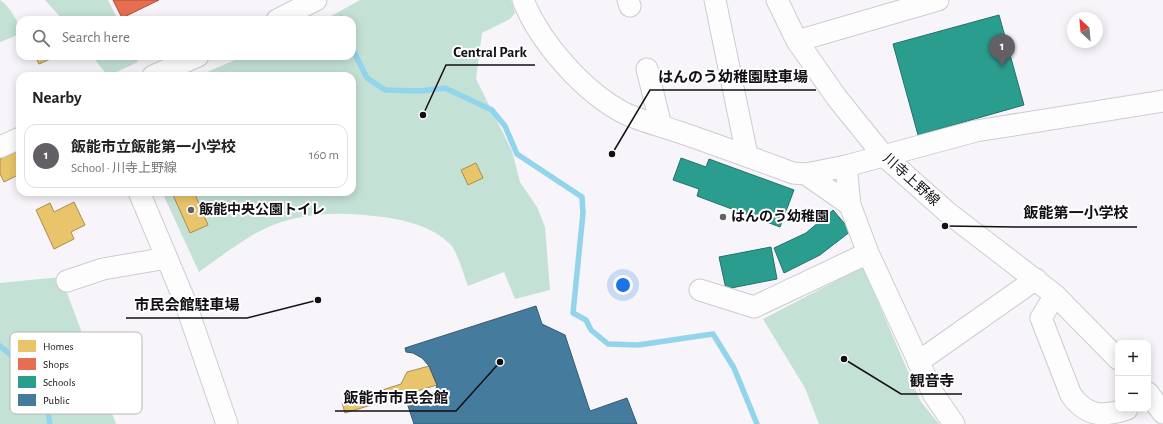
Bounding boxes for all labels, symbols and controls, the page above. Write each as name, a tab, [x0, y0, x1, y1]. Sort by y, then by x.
north arrow	[1067, 12, 1103, 48]
search box	[16, 16, 356, 60]
icon: search	[30, 27, 52, 49]
text: Search here	[62, 30, 130, 45]
pin: 1	[989, 34, 1015, 67]
callout: Central Park	[446, 38, 535, 65]
text: Central Park	[453, 45, 527, 60]
callout: はんのう幼稚園駐車場	[650, 63, 816, 90]
text: はんのう幼稚園駐車場	[658, 69, 808, 85]
text: Nearby	[32, 89, 82, 106]
text: 飯能市立飯能第一小学校	[71, 140, 236, 155]
text: 1	[44, 149, 48, 162]
text: 160 m	[309, 149, 339, 162]
street label: 川寺上野線	[880, 151, 942, 209]
text: School · 川寺上野線	[71, 162, 177, 175]
callout: 飯能第一小学校	[1016, 200, 1137, 227]
place label: 飯能中央公園トイレ	[199, 201, 325, 217]
text: 飯能第一小学校	[1023, 204, 1129, 221]
marker: 飯能中央公園トイレ	[186, 205, 196, 215]
place label: はんのう幼稚園	[731, 208, 829, 224]
marker: はんのう幼稚園	[718, 212, 728, 222]
your location	[613, 275, 633, 295]
callout: 市民会館駐車場	[126, 291, 247, 318]
text: 市民会館駐車場	[134, 297, 240, 313]
legend	[10, 332, 142, 414]
map controls	[1115, 340, 1151, 412]
button: +	[1115, 340, 1151, 376]
text: Homes	[43, 341, 74, 352]
text: Shops	[43, 359, 69, 370]
callout: 観音寺	[901, 367, 962, 394]
text: 観音寺	[909, 373, 955, 389]
button: −	[1115, 376, 1151, 412]
text: Schools	[43, 377, 76, 388]
callout: 飯能市市民会館	[335, 384, 456, 411]
text: 飯能市市民会館	[343, 389, 449, 406]
text: Public	[43, 395, 70, 406]

